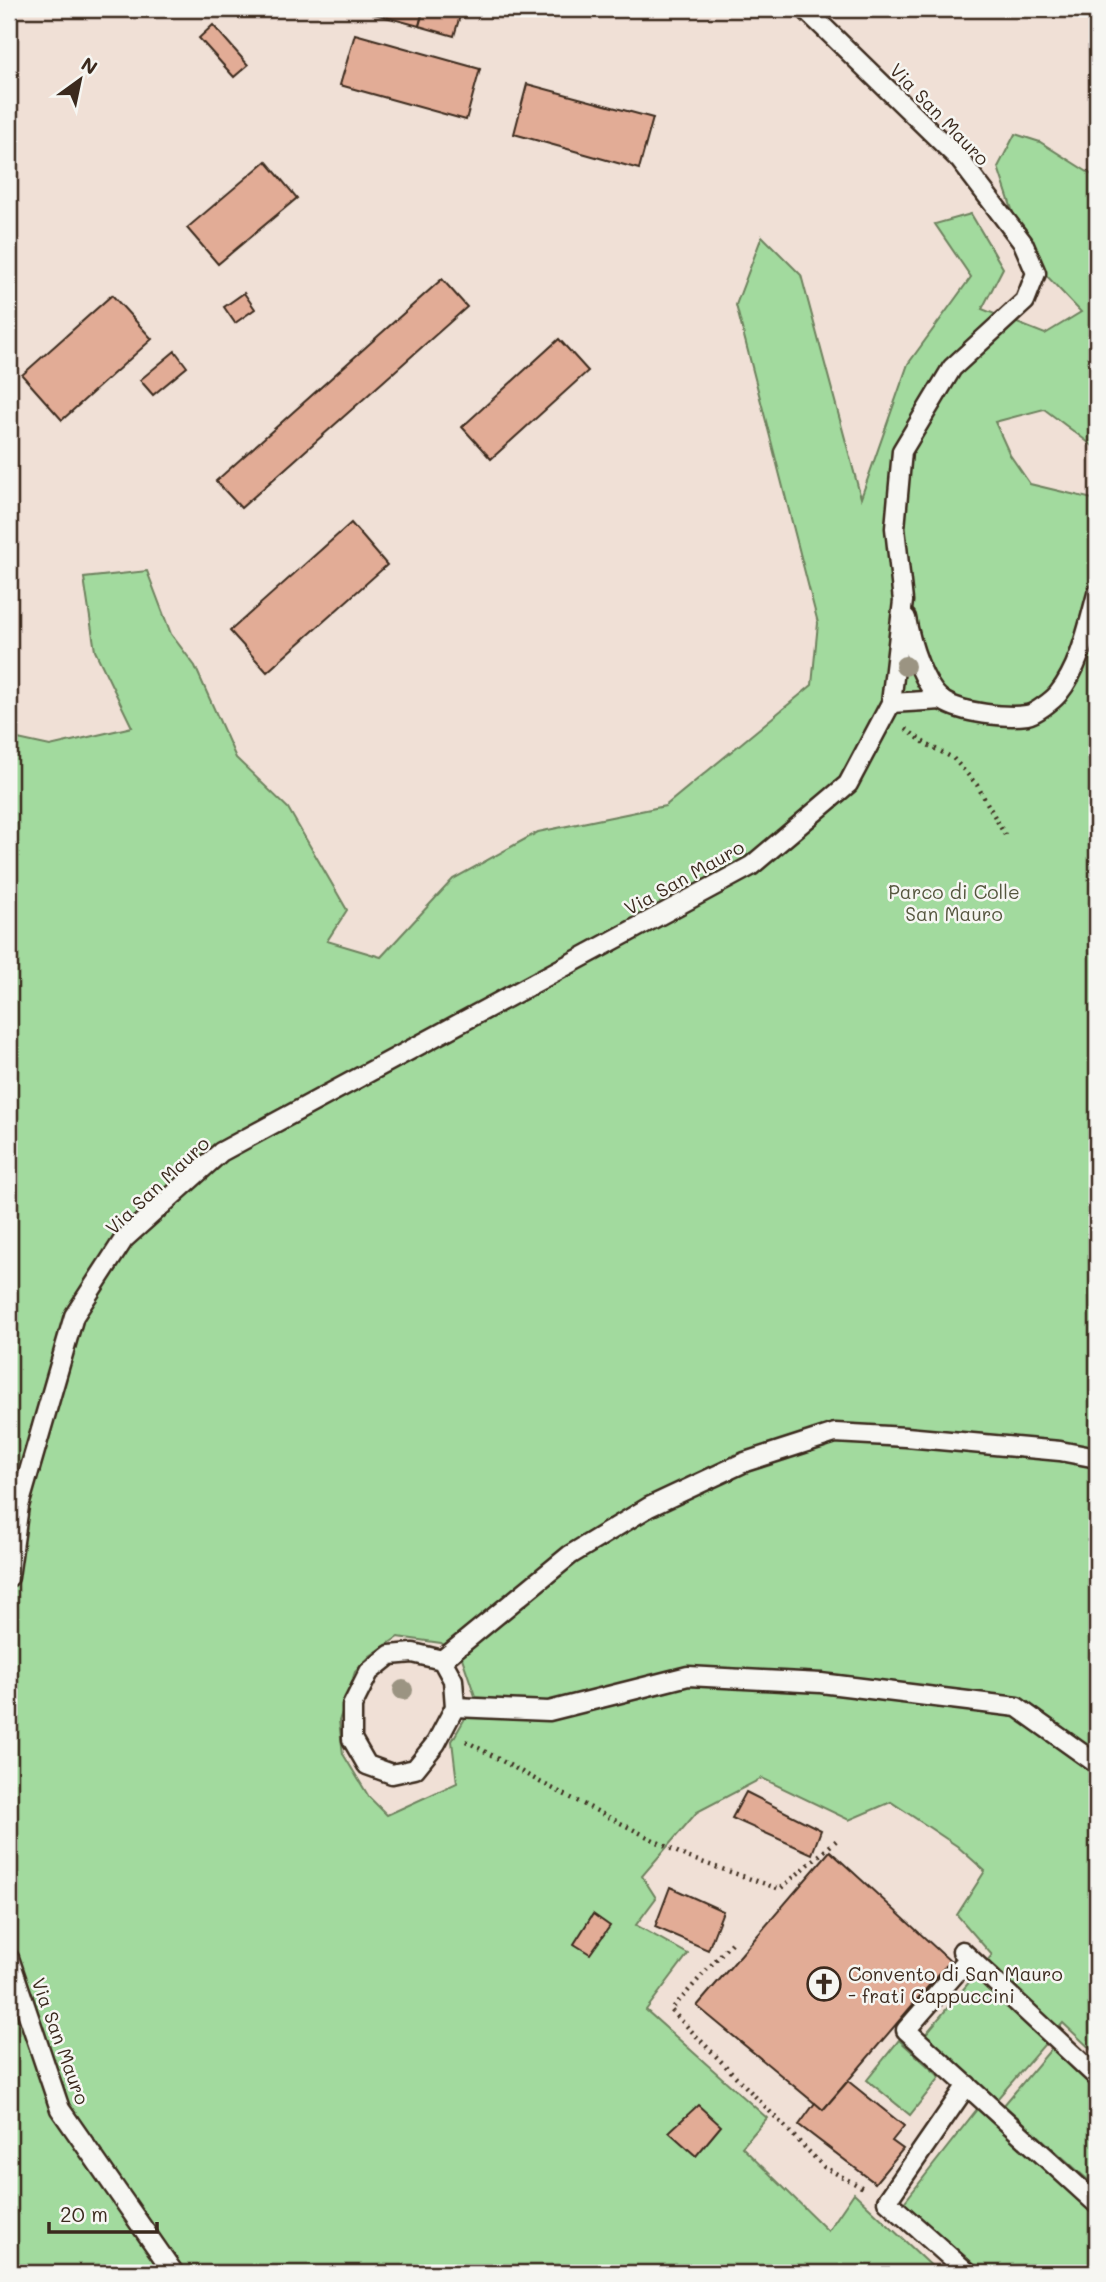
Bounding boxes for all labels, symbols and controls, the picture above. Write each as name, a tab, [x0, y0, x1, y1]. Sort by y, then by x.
north arrow	[46, 46, 116, 116]
text: N	[77, 51, 102, 80]
street label: Via San Mauro	[885, 57, 995, 171]
street label: Via San Mauro	[620, 834, 748, 920]
park label: Parco di Colle San Mauro	[888, 879, 1020, 926]
street label: Via San Mauro	[100, 1130, 214, 1240]
place label: Convento di San Mauro - frati Cappuccini	[848, 1961, 1063, 2008]
church icon: Convento di San Mauro - frati Cappuccini	[805, 1965, 843, 2003]
street label: Via San Mauro	[26, 1974, 96, 2108]
scale bar	[49, 2191, 158, 2235]
text: 20 m	[60, 2200, 108, 2227]

